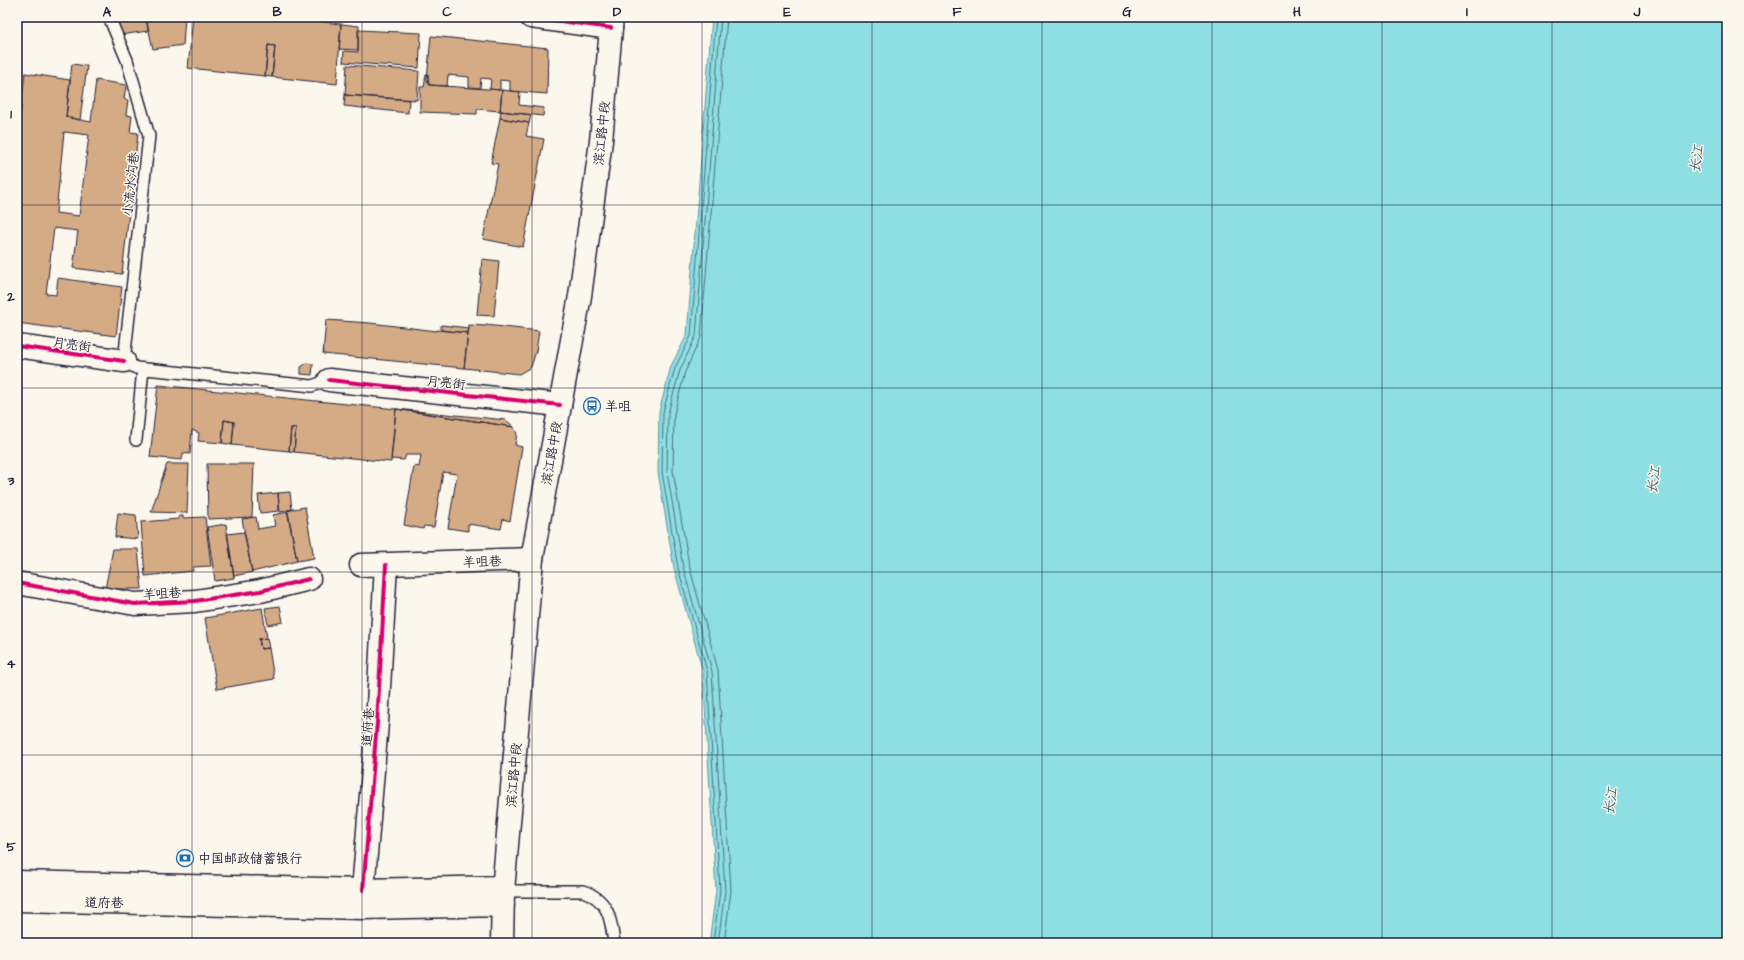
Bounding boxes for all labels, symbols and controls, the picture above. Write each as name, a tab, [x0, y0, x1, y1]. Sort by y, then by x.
text: A	[103, 3, 112, 21]
text: B	[272, 3, 282, 21]
text: C	[442, 3, 452, 21]
text: D	[613, 3, 622, 21]
text: E	[783, 3, 791, 21]
text: F	[952, 3, 962, 21]
text: G	[1122, 3, 1132, 21]
text: H	[1293, 3, 1301, 21]
text: I	[1466, 3, 1468, 21]
text: J	[1633, 3, 1641, 21]
street label: 滨江路中段	[590, 100, 614, 166]
text: 1	[10, 105, 12, 123]
water label: 长江	[1685, 143, 1709, 174]
street label: 小流水沟巷	[119, 151, 143, 217]
text: 2	[6, 288, 15, 306]
street label: 月亮街	[51, 333, 92, 357]
street label: 月亮街	[426, 372, 466, 394]
bus stop icon: 羊咀	[582, 396, 602, 416]
place label: 羊咀	[605, 398, 631, 416]
street label: 滨江路中段	[537, 420, 566, 487]
water label: 长江	[1642, 464, 1666, 495]
text: 3	[7, 472, 15, 490]
street label: 羊咀巷	[462, 552, 502, 572]
street label: 羊咀巷	[142, 584, 182, 604]
text: 4	[7, 655, 16, 673]
street label: 道府巷	[358, 707, 378, 747]
street label: 滨江路中段	[502, 742, 526, 808]
water label: 长江	[1599, 785, 1623, 816]
text: 5	[6, 838, 16, 856]
bank icon: 中国邮政储蓄银行	[175, 848, 195, 868]
place label: 中国邮政储蓄银行	[198, 850, 302, 868]
street label: 道府巷	[84, 894, 124, 912]

